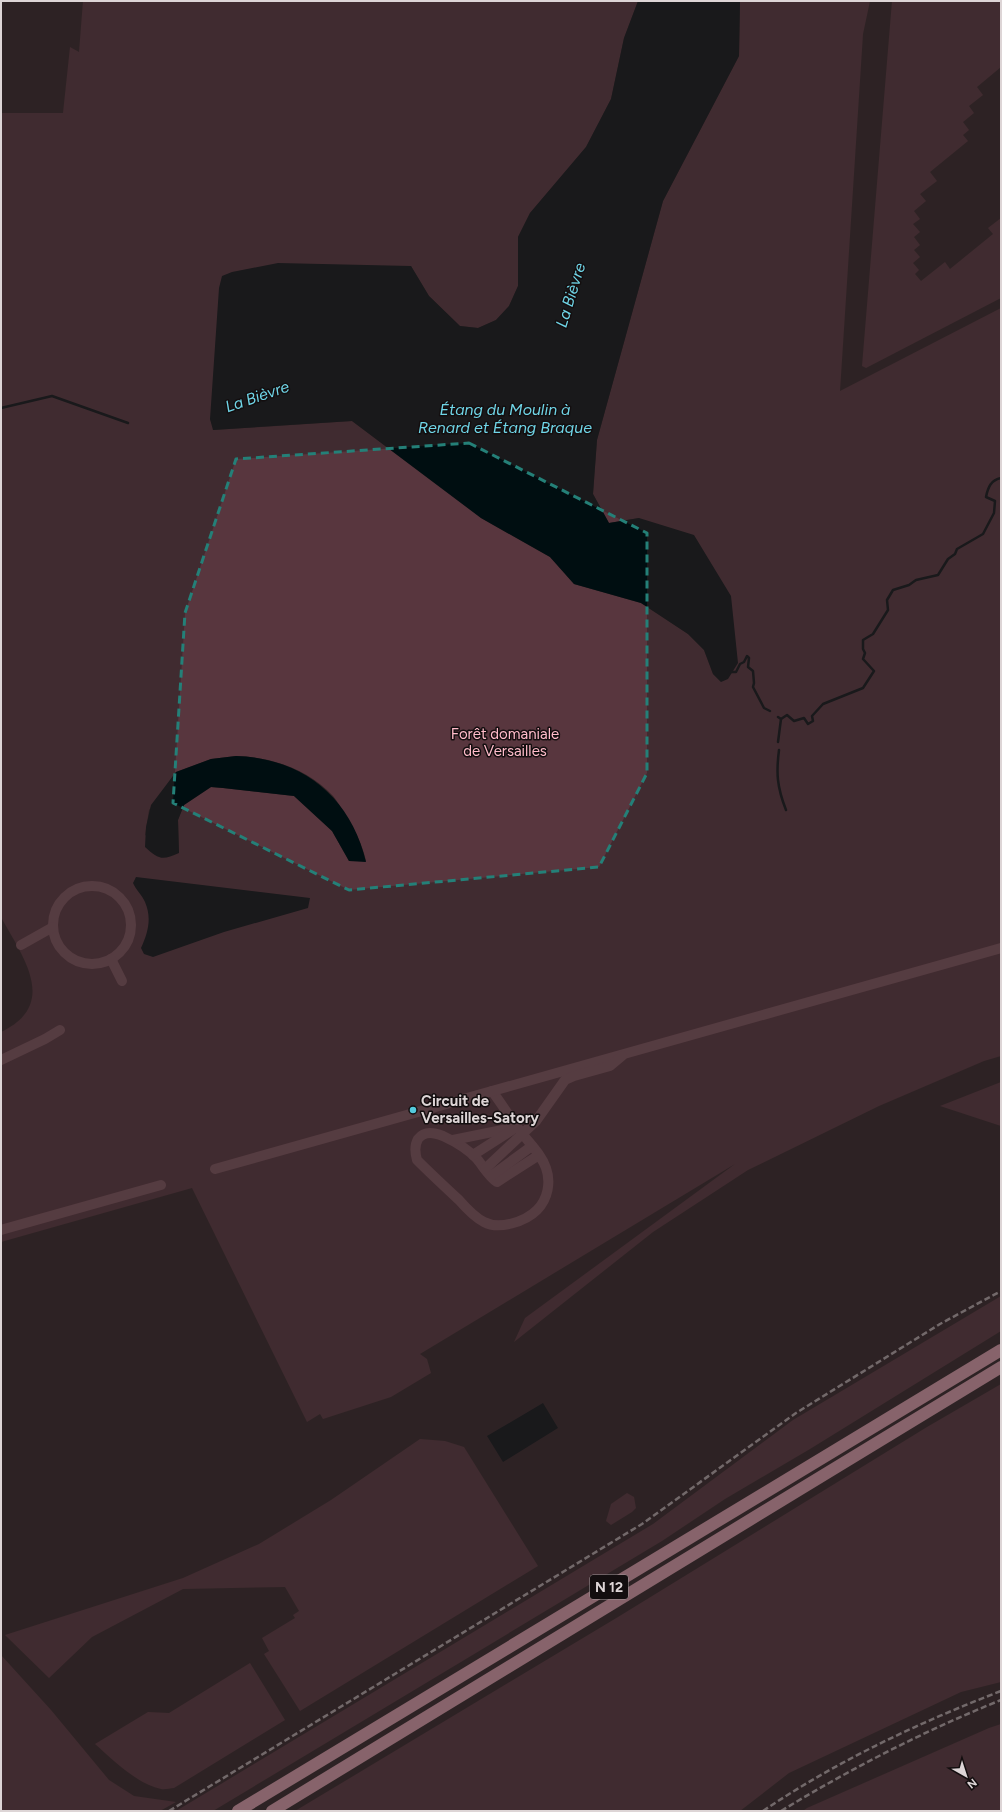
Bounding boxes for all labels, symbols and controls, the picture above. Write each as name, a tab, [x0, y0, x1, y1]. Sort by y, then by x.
water label: La Bièvre	[552, 260, 589, 330]
water label: La Bièvre	[223, 377, 292, 416]
water label: Étang du Moulin à Renard et Étang Braque	[418, 400, 592, 437]
park label: Forêt domaniale de Versailles	[451, 725, 559, 760]
place label: Circuit de Versailles-Satory	[421, 1092, 539, 1127]
marker: Circuit de Versailles-Satory	[408, 1105, 418, 1115]
road number: N 12	[590, 1575, 628, 1599]
north arrow	[946, 1756, 986, 1796]
text: N	[965, 1776, 979, 1791]

